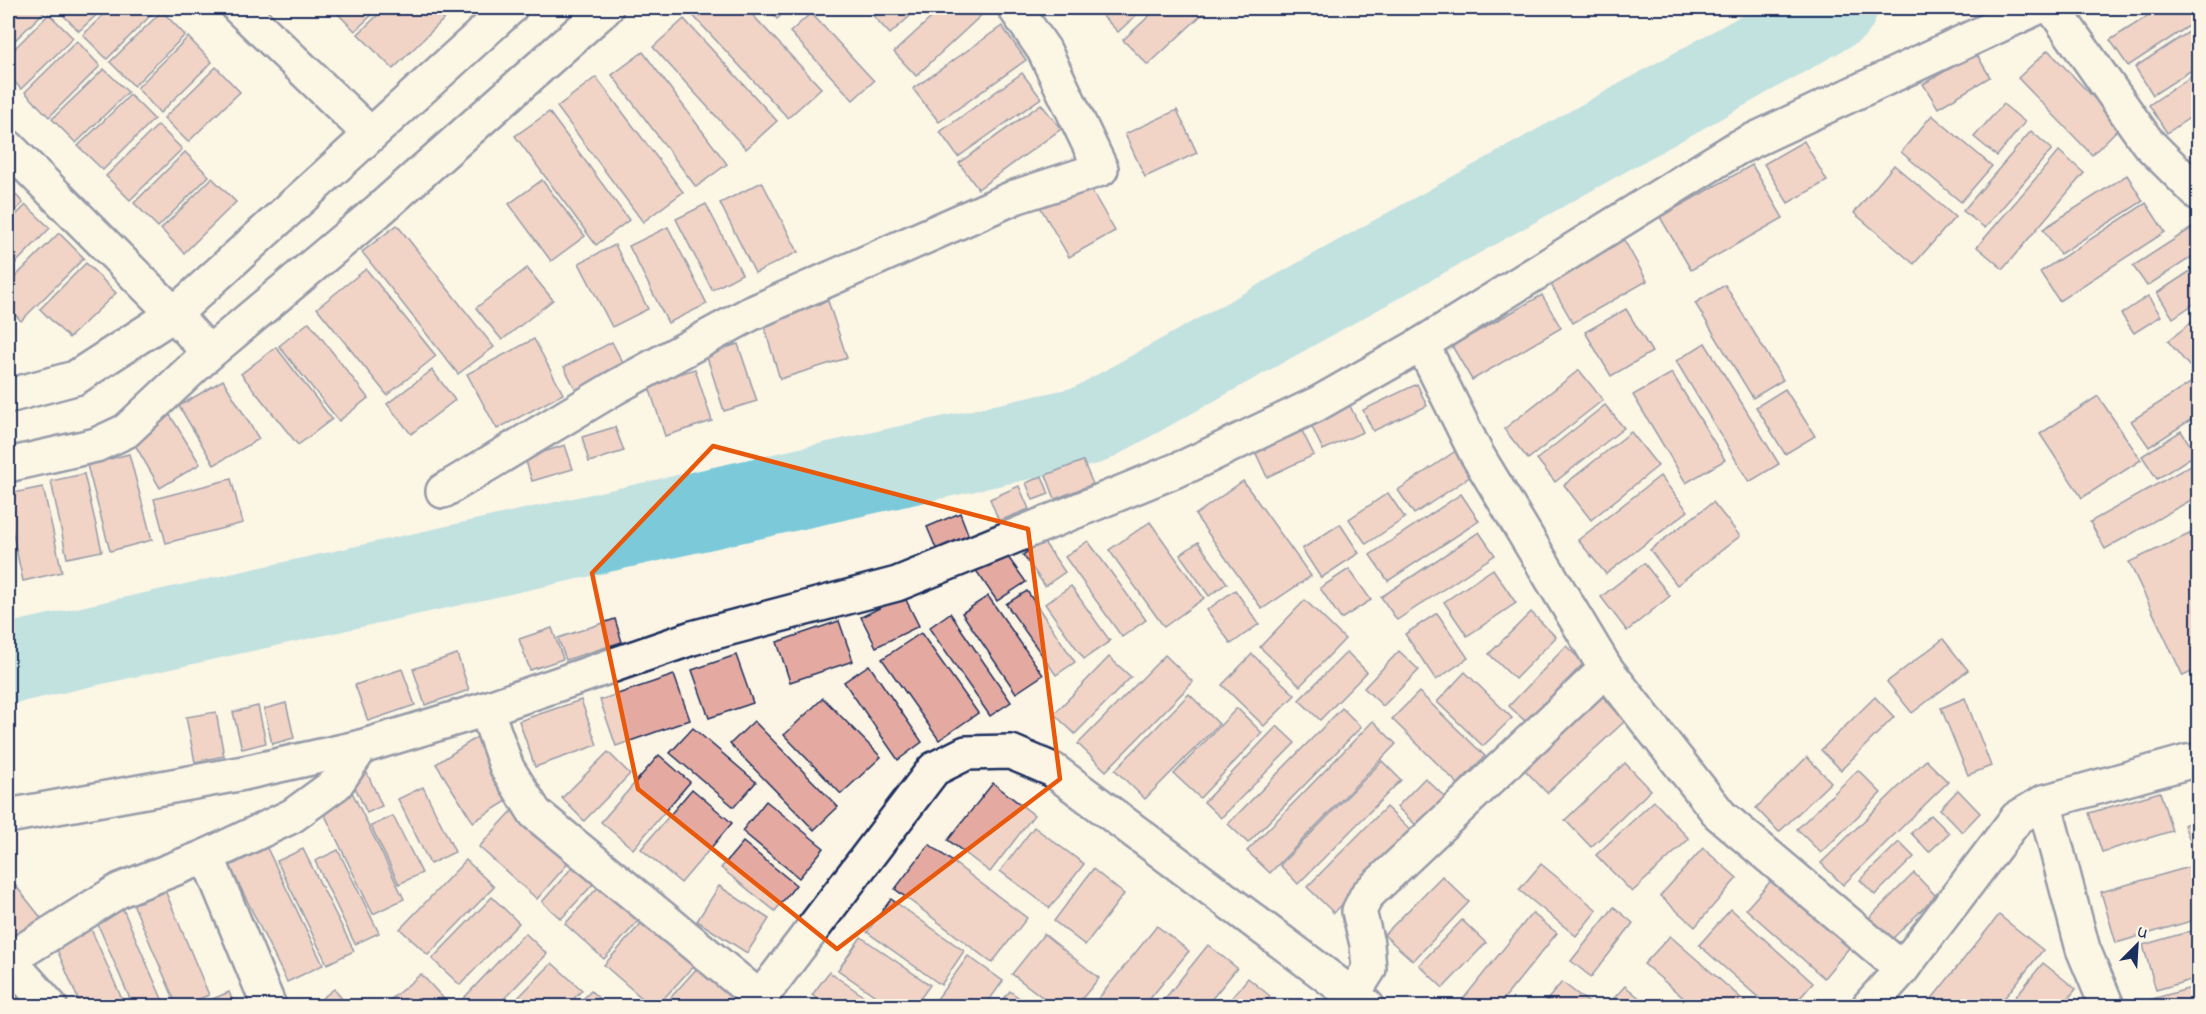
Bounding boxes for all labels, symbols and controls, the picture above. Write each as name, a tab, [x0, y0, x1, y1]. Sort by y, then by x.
north arrow	[2107, 915, 2167, 975]
text: U	[2133, 920, 2152, 946]

